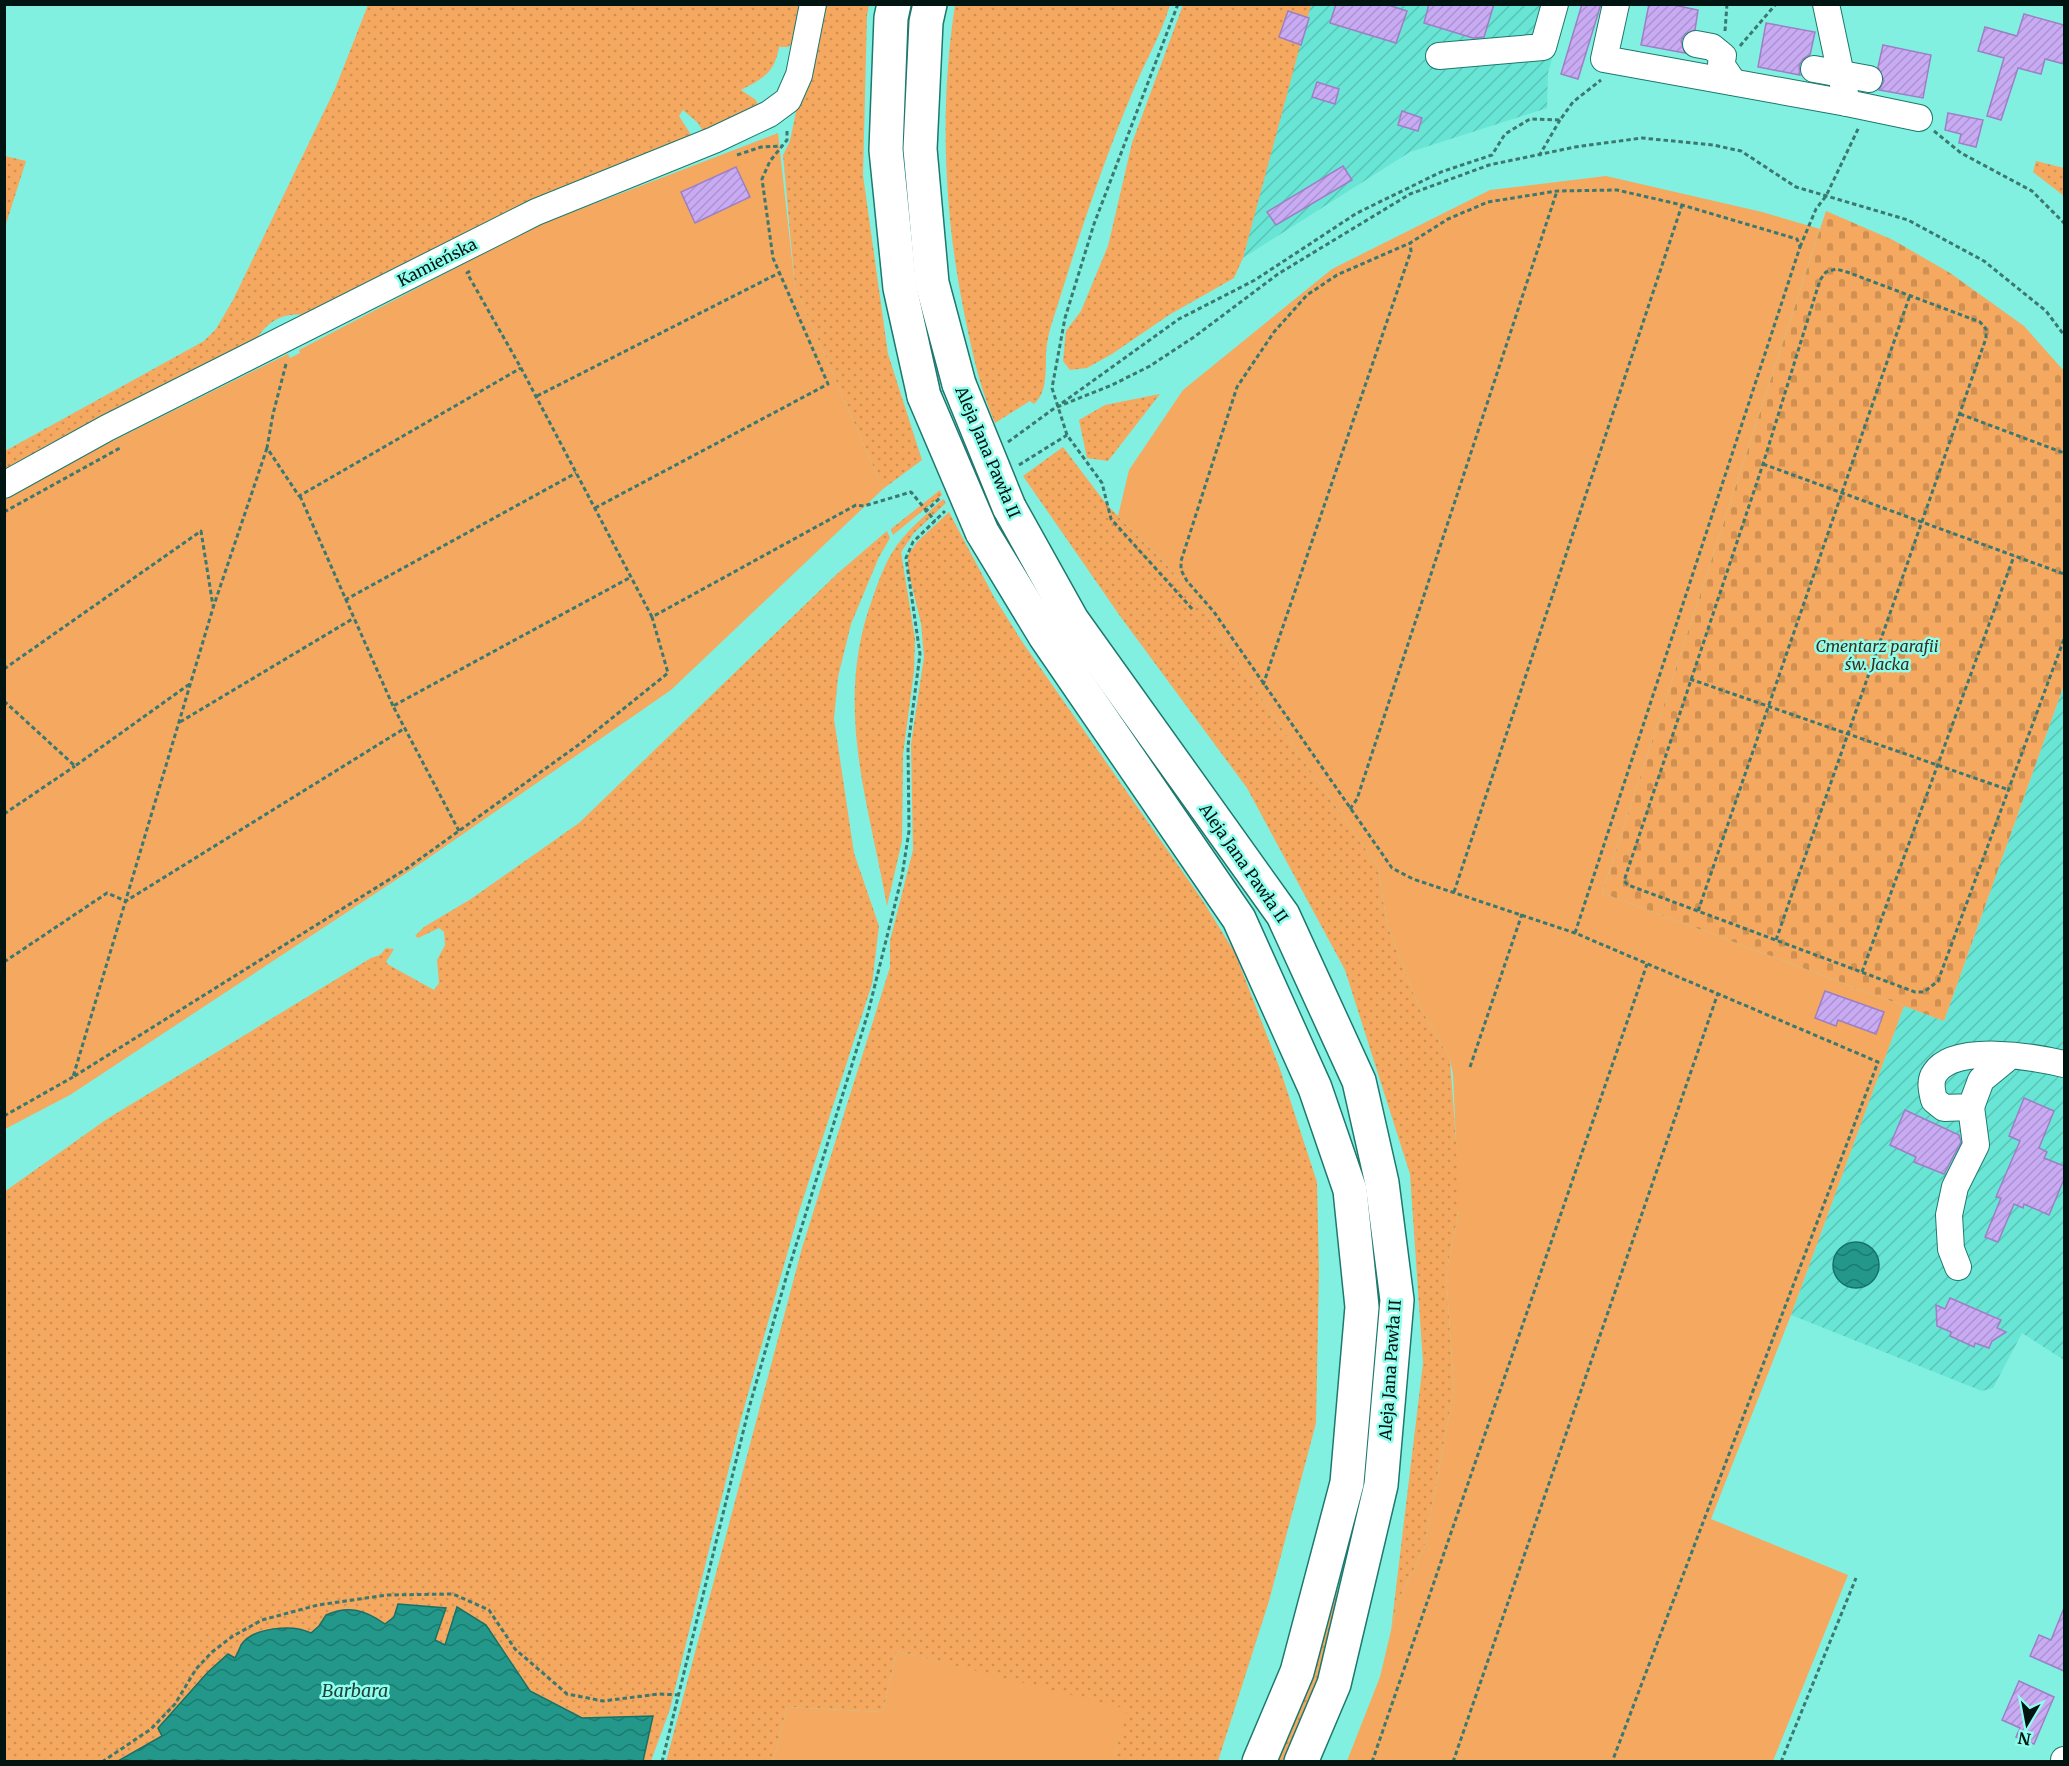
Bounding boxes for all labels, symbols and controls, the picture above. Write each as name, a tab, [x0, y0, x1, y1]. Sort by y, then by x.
street label: Kamieńska	[394, 233, 480, 291]
street label: Aleja Jana Pawła II	[951, 382, 1025, 521]
park label: Cmentarz parafii św. Jacka	[1815, 636, 1939, 674]
street label: Aleja Jana Pawła II	[1195, 799, 1293, 927]
street label: Aleja Jana Pawła II	[1375, 1299, 1405, 1442]
water label: Barbara	[322, 1679, 388, 1702]
north arrow	[1997, 1694, 2057, 1754]
text: N	[2016, 1728, 2032, 1750]

